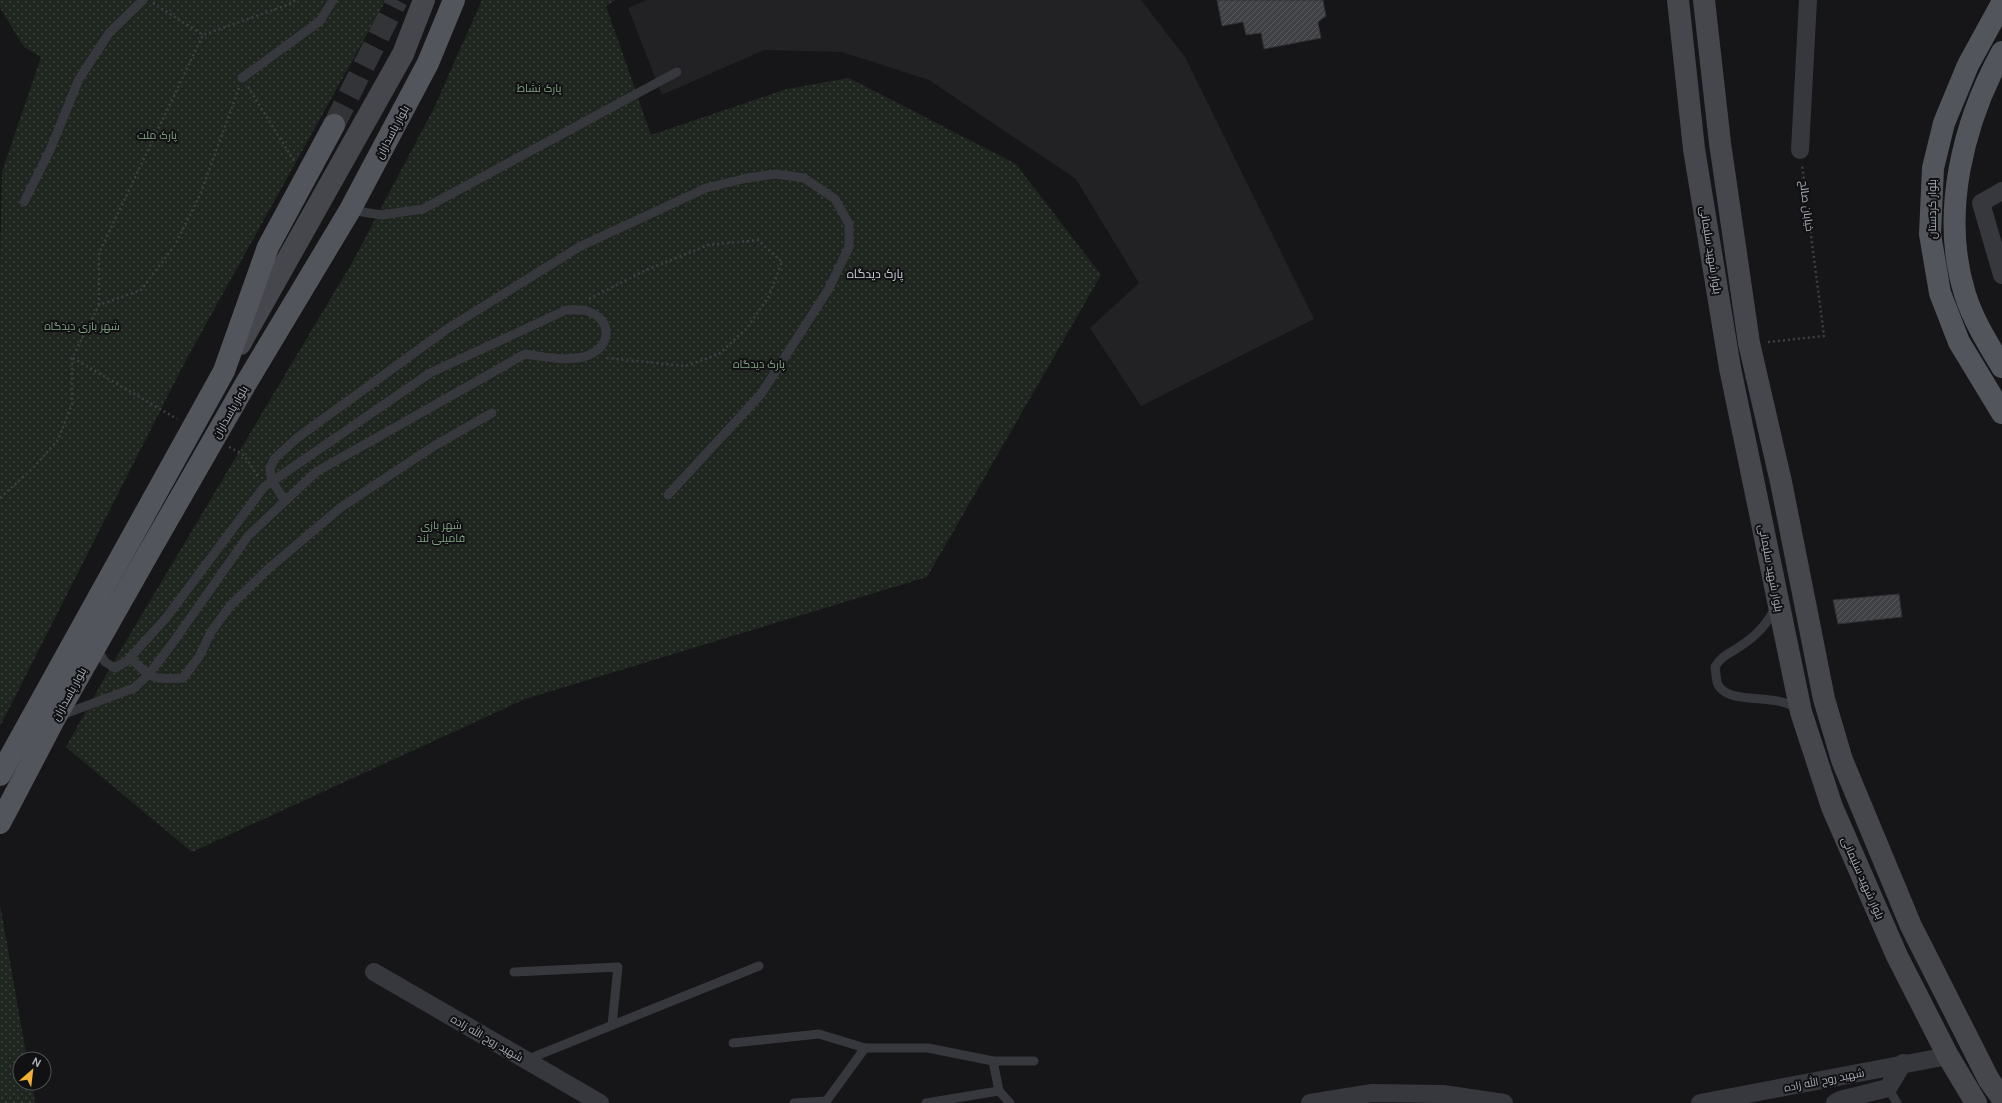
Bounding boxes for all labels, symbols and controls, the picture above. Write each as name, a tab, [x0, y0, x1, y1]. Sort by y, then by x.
park label: پارک نشاط	[517, 81, 561, 95]
street label: بلوار پاسداران	[372, 103, 412, 161]
park label: پارک ملت	[137, 128, 177, 142]
street label: بلوار کردستان	[1925, 179, 1939, 239]
street label: خیابان صالح	[1796, 180, 1817, 232]
street label: بلوار شهید سلیمانی	[1697, 205, 1725, 295]
district label: پارک دیدگاه	[847, 266, 904, 283]
park label: شهر بازی دیدگاه	[44, 319, 120, 333]
park label: پارک دیدگاه	[733, 357, 785, 371]
street label: بلوار پاسداران	[209, 383, 251, 441]
park label: شهر بازی فامیلی لند	[417, 518, 465, 545]
street label: بلوار شهید سلیمانی	[1756, 523, 1786, 613]
street label: بلوار پاسداران	[49, 665, 89, 723]
street label: بلوار شهید سلیمانی	[1839, 835, 1887, 922]
street label: شهید روح الله زاده	[448, 1011, 526, 1065]
north arrow	[12, 1051, 52, 1091]
text: N	[30, 1054, 44, 1070]
street label: شهید روح الله زاده	[1782, 1064, 1866, 1096]

